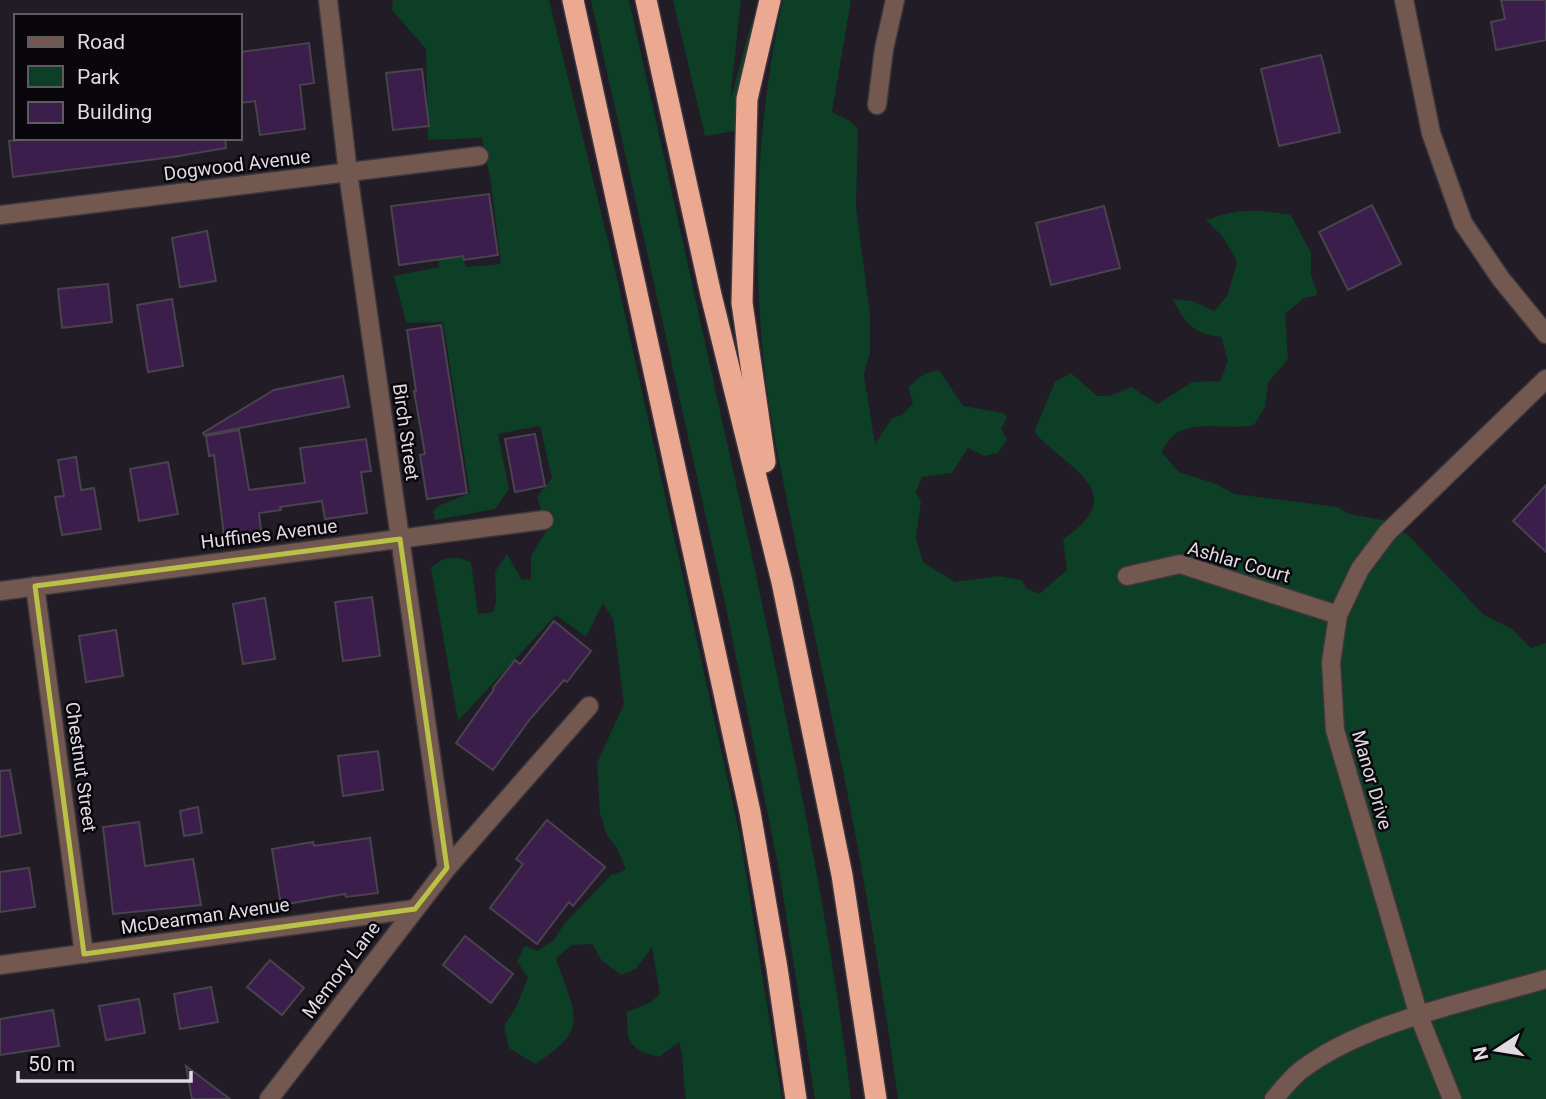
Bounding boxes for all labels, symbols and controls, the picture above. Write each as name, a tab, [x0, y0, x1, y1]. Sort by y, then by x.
legend	[14, 14, 242, 140]
text: Road	[77, 30, 125, 54]
text: Park	[77, 65, 120, 89]
text: Building	[77, 100, 152, 124]
street label: Dogwood Avenue	[162, 145, 312, 185]
street label: Birch Street	[388, 382, 424, 482]
street label: Huffines Avenue	[199, 514, 339, 554]
street label: Ashlar Court	[1185, 536, 1293, 588]
street label: Chestnut Street	[60, 701, 102, 833]
street label: Manor Drive	[1347, 728, 1397, 832]
street label: McDearman Avenue	[119, 893, 291, 939]
street label: Memory Lane	[297, 917, 385, 1023]
north arrow	[1462, 1015, 1532, 1085]
scale bar	[18, 1040, 191, 1084]
text: N	[1468, 1044, 1494, 1062]
text: 50 m	[28, 1052, 75, 1076]

